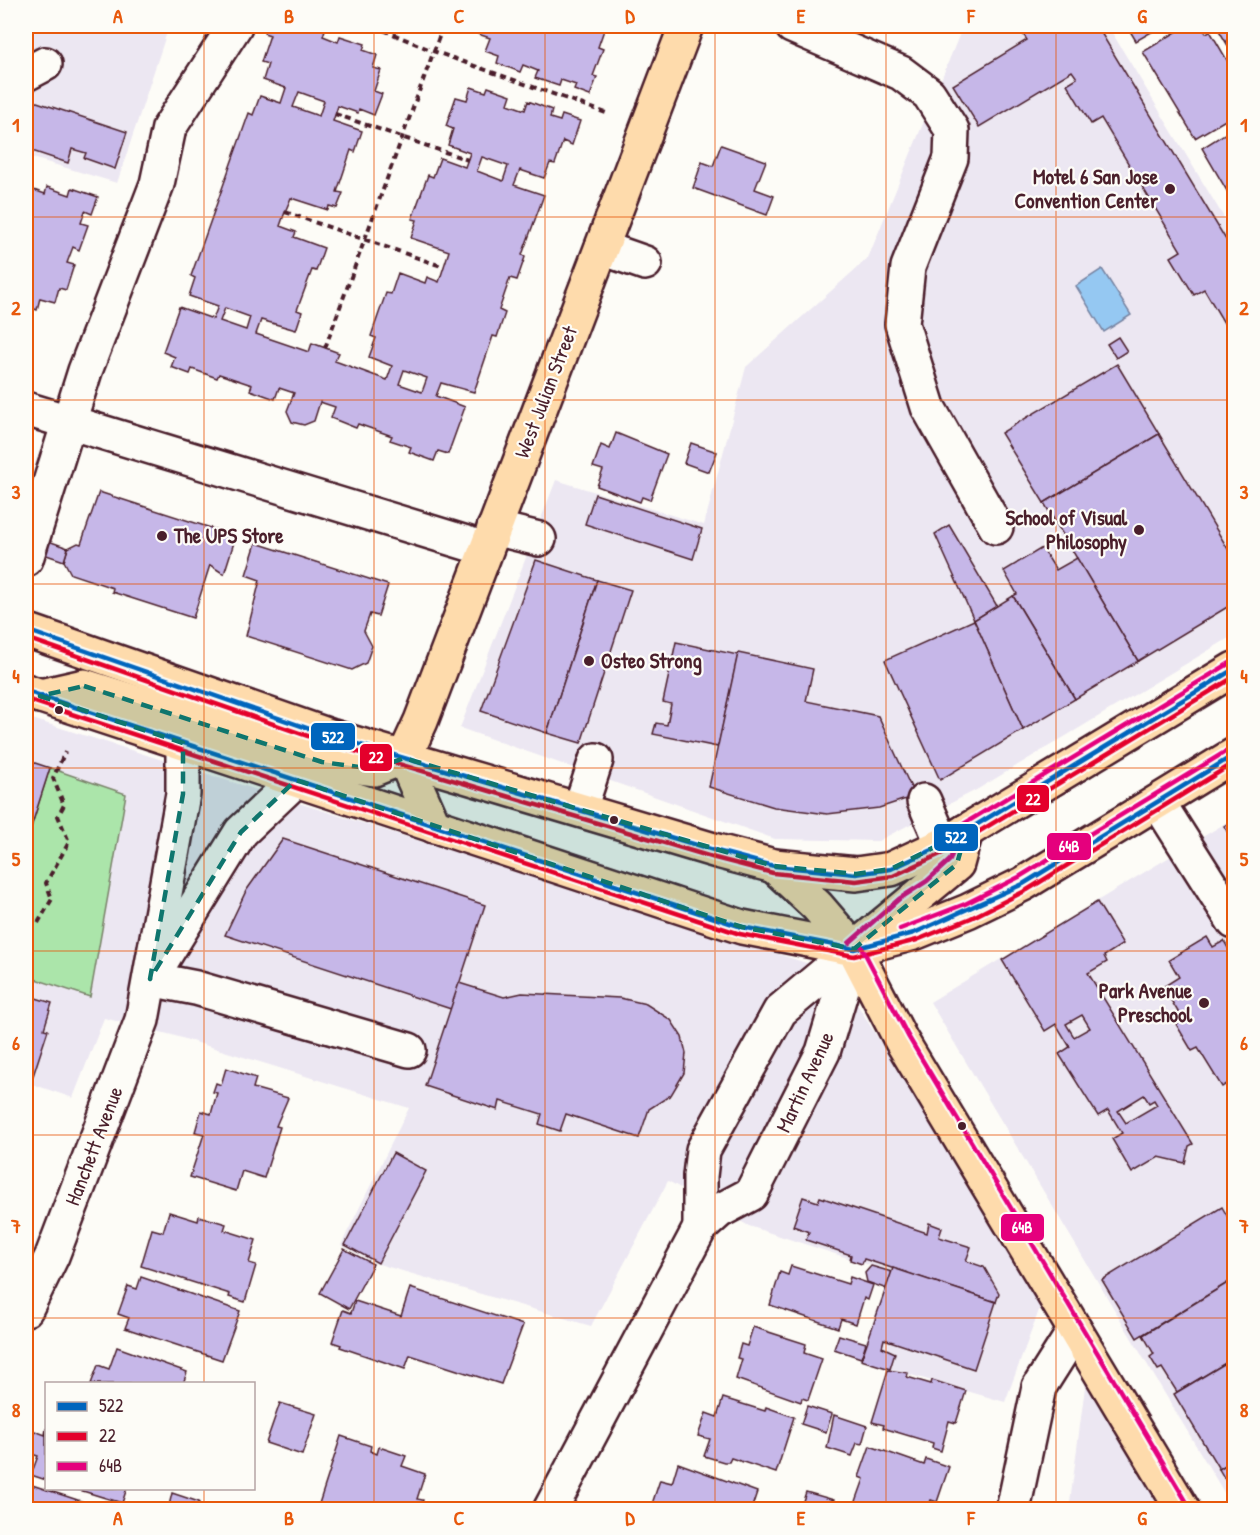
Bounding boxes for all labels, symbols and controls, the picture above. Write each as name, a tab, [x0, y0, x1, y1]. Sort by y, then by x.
text: A	[113, 2, 123, 29]
text: B	[284, 2, 294, 29]
text: C	[454, 2, 465, 29]
text: D	[625, 2, 635, 29]
text: E	[797, 2, 806, 29]
text: F	[966, 2, 976, 29]
text: G	[1137, 2, 1147, 29]
text: 1	[12, 111, 20, 138]
text: 1	[1240, 111, 1248, 138]
place label: Motel 6 San Jose Convention Center	[1015, 162, 1159, 215]
marker: Motel 6 San Jose Convention Center	[1163, 182, 1177, 196]
text: 2	[11, 294, 21, 321]
text: 2	[1239, 294, 1249, 321]
street label: West Julian Street	[507, 321, 584, 462]
text: 3	[12, 478, 21, 505]
text: 3	[1240, 478, 1249, 505]
place label: School of Visual Philosophy	[1005, 503, 1127, 557]
place label: The UPS Store	[173, 521, 284, 550]
marker: School of Visual Philosophy	[1132, 523, 1146, 537]
marker: The UPS Store	[155, 529, 169, 543]
place label: Osteo Strong	[601, 646, 702, 676]
marker: Osteo Strong	[582, 654, 596, 668]
text: 4	[12, 662, 20, 689]
text: 4	[1240, 662, 1248, 689]
unlabelled marker	[53, 704, 65, 716]
line badge: 522	[310, 722, 356, 751]
text: 522	[322, 726, 344, 748]
line badge: 22	[359, 743, 393, 772]
text: 22	[369, 746, 384, 768]
line badge: 22	[1016, 784, 1050, 813]
text: 22	[1026, 788, 1041, 810]
unlabelled marker	[608, 814, 620, 826]
line badge: 522	[933, 823, 979, 852]
text: 522	[945, 826, 967, 848]
line badge: 64B	[1046, 832, 1092, 861]
text: 64B	[1059, 835, 1079, 857]
text: 5	[12, 845, 21, 872]
text: 5	[1240, 845, 1249, 872]
place label: Park Avenue Preschool	[1099, 976, 1193, 1029]
marker: Park Avenue Preschool	[1197, 996, 1211, 1010]
street label: Martin Avenue	[769, 1027, 841, 1137]
text: 6	[12, 1029, 20, 1056]
text: 6	[1240, 1029, 1248, 1056]
street label: Hanchett Avenue	[58, 1082, 130, 1210]
unlabelled marker	[956, 1120, 968, 1132]
text: 7	[10, 1212, 21, 1239]
text: 7	[1238, 1212, 1249, 1239]
line badge: 64B	[1000, 1213, 1045, 1242]
text: 64B	[1012, 1216, 1032, 1238]
legend	[45, 1382, 255, 1490]
text: 522	[99, 1393, 124, 1418]
text: 8	[12, 1396, 21, 1423]
text: 8	[1240, 1396, 1249, 1423]
text: 22	[99, 1423, 116, 1448]
text: 64B	[99, 1453, 122, 1478]
text: A	[113, 1504, 123, 1531]
text: B	[284, 1504, 294, 1531]
text: C	[454, 1504, 465, 1531]
text: D	[625, 1504, 635, 1531]
text: E	[797, 1504, 806, 1531]
text: F	[966, 1504, 976, 1531]
text: G	[1137, 1504, 1147, 1531]

